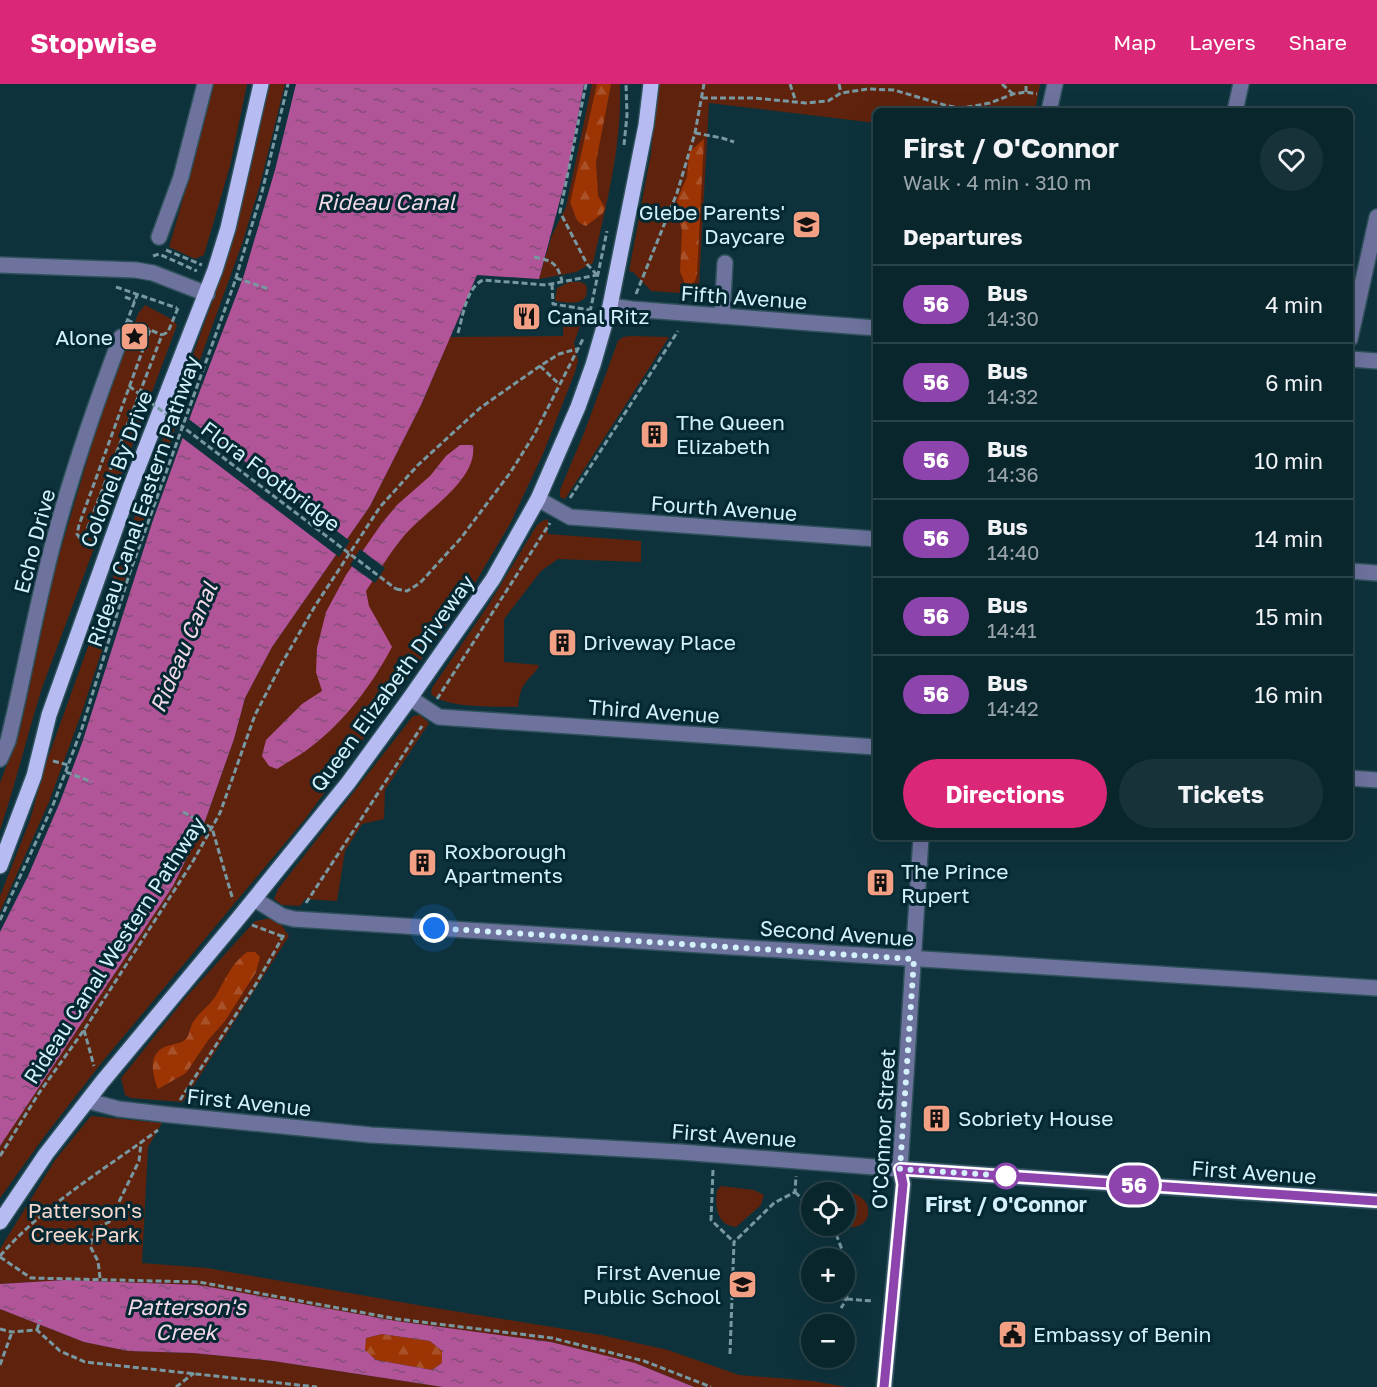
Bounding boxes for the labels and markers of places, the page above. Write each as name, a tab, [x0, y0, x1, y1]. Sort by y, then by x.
place label: Glebe Parents' Daycare	[639, 199, 785, 249]
school or university icon: Glebe Parents' Daycare	[790, 208, 822, 240]
restaurant icon: Canal Ritz	[510, 300, 542, 332]
place label: Canal Ritz	[547, 303, 649, 329]
place icon: Alone	[118, 321, 150, 353]
place label: Alone	[55, 324, 113, 350]
place label: The Queen Elizabeth	[676, 409, 785, 459]
building icon: The Queen Elizabeth	[639, 418, 671, 450]
building icon: Driveway Place	[546, 626, 578, 658]
place label: Driveway Place	[583, 629, 736, 655]
place label: Roxborough Apartments	[444, 838, 566, 888]
building icon: Roxborough Apartments	[407, 847, 439, 879]
place label: The Prince Rupert	[901, 858, 1008, 908]
building icon: The Prince Rupert	[864, 867, 896, 899]
building icon: Sobriety House	[921, 1102, 953, 1134]
place label: Sobriety House	[958, 1105, 1113, 1131]
marker: First / O'Connor	[993, 1163, 1019, 1189]
place label: First / O'Connor	[925, 1191, 1087, 1217]
place label: First Avenue Public School	[583, 1259, 721, 1309]
school or university icon: First Avenue Public School	[726, 1268, 758, 1300]
public building icon: Embassy of Benin	[996, 1318, 1028, 1350]
place label: Embassy of Benin	[1033, 1321, 1211, 1347]

